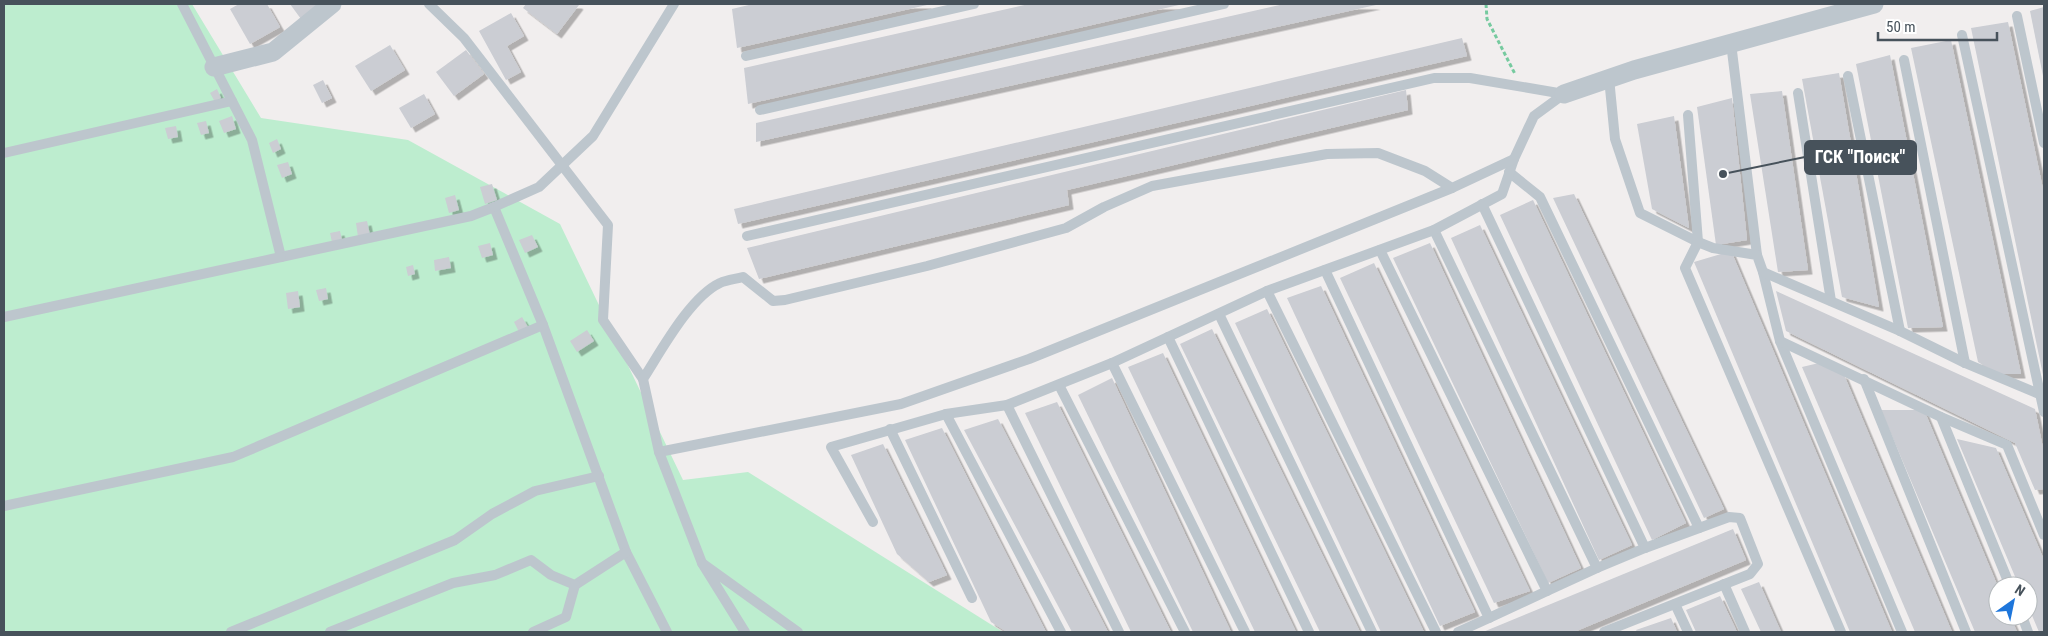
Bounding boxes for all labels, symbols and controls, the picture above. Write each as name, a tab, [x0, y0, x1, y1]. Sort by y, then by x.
scale bar	[1878, 10, 1997, 42]
text: 50 m	[1886, 18, 1916, 36]
callout: ГСК "Поиск"	[1805, 141, 1916, 174]
text: ГСК "Поиск"	[1815, 146, 1906, 167]
north arrow	[1988, 576, 2038, 626]
text: N	[2012, 581, 2028, 599]

